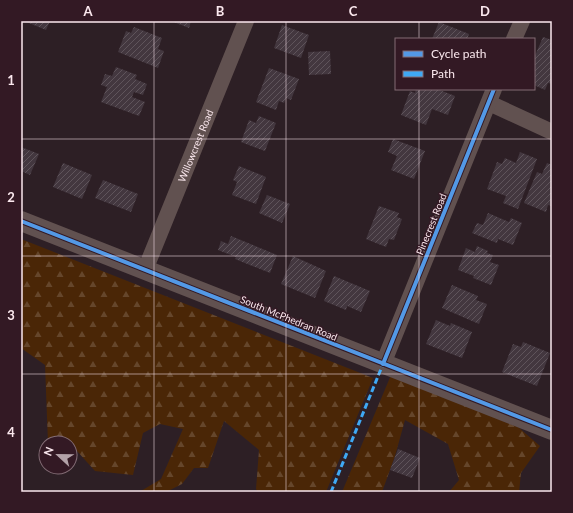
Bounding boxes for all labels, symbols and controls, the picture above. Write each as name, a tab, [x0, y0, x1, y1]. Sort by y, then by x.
text: A	[82, 3, 93, 19]
text: B	[216, 3, 225, 19]
text: C	[349, 3, 358, 19]
text: D	[480, 3, 490, 19]
legend	[395, 38, 535, 90]
text: Cycle path	[431, 46, 486, 61]
text: Path	[431, 66, 455, 81]
text: 1	[7, 72, 15, 88]
street label: Willowcrest Road	[175, 108, 215, 184]
text: 2	[7, 189, 15, 205]
street label: Pinecrest Road	[413, 191, 449, 257]
street label: South McPhedran Road	[239, 293, 339, 343]
text: 3	[7, 307, 15, 323]
text: 4	[7, 424, 15, 440]
north arrow	[38, 435, 78, 475]
text: N	[41, 445, 56, 457]

